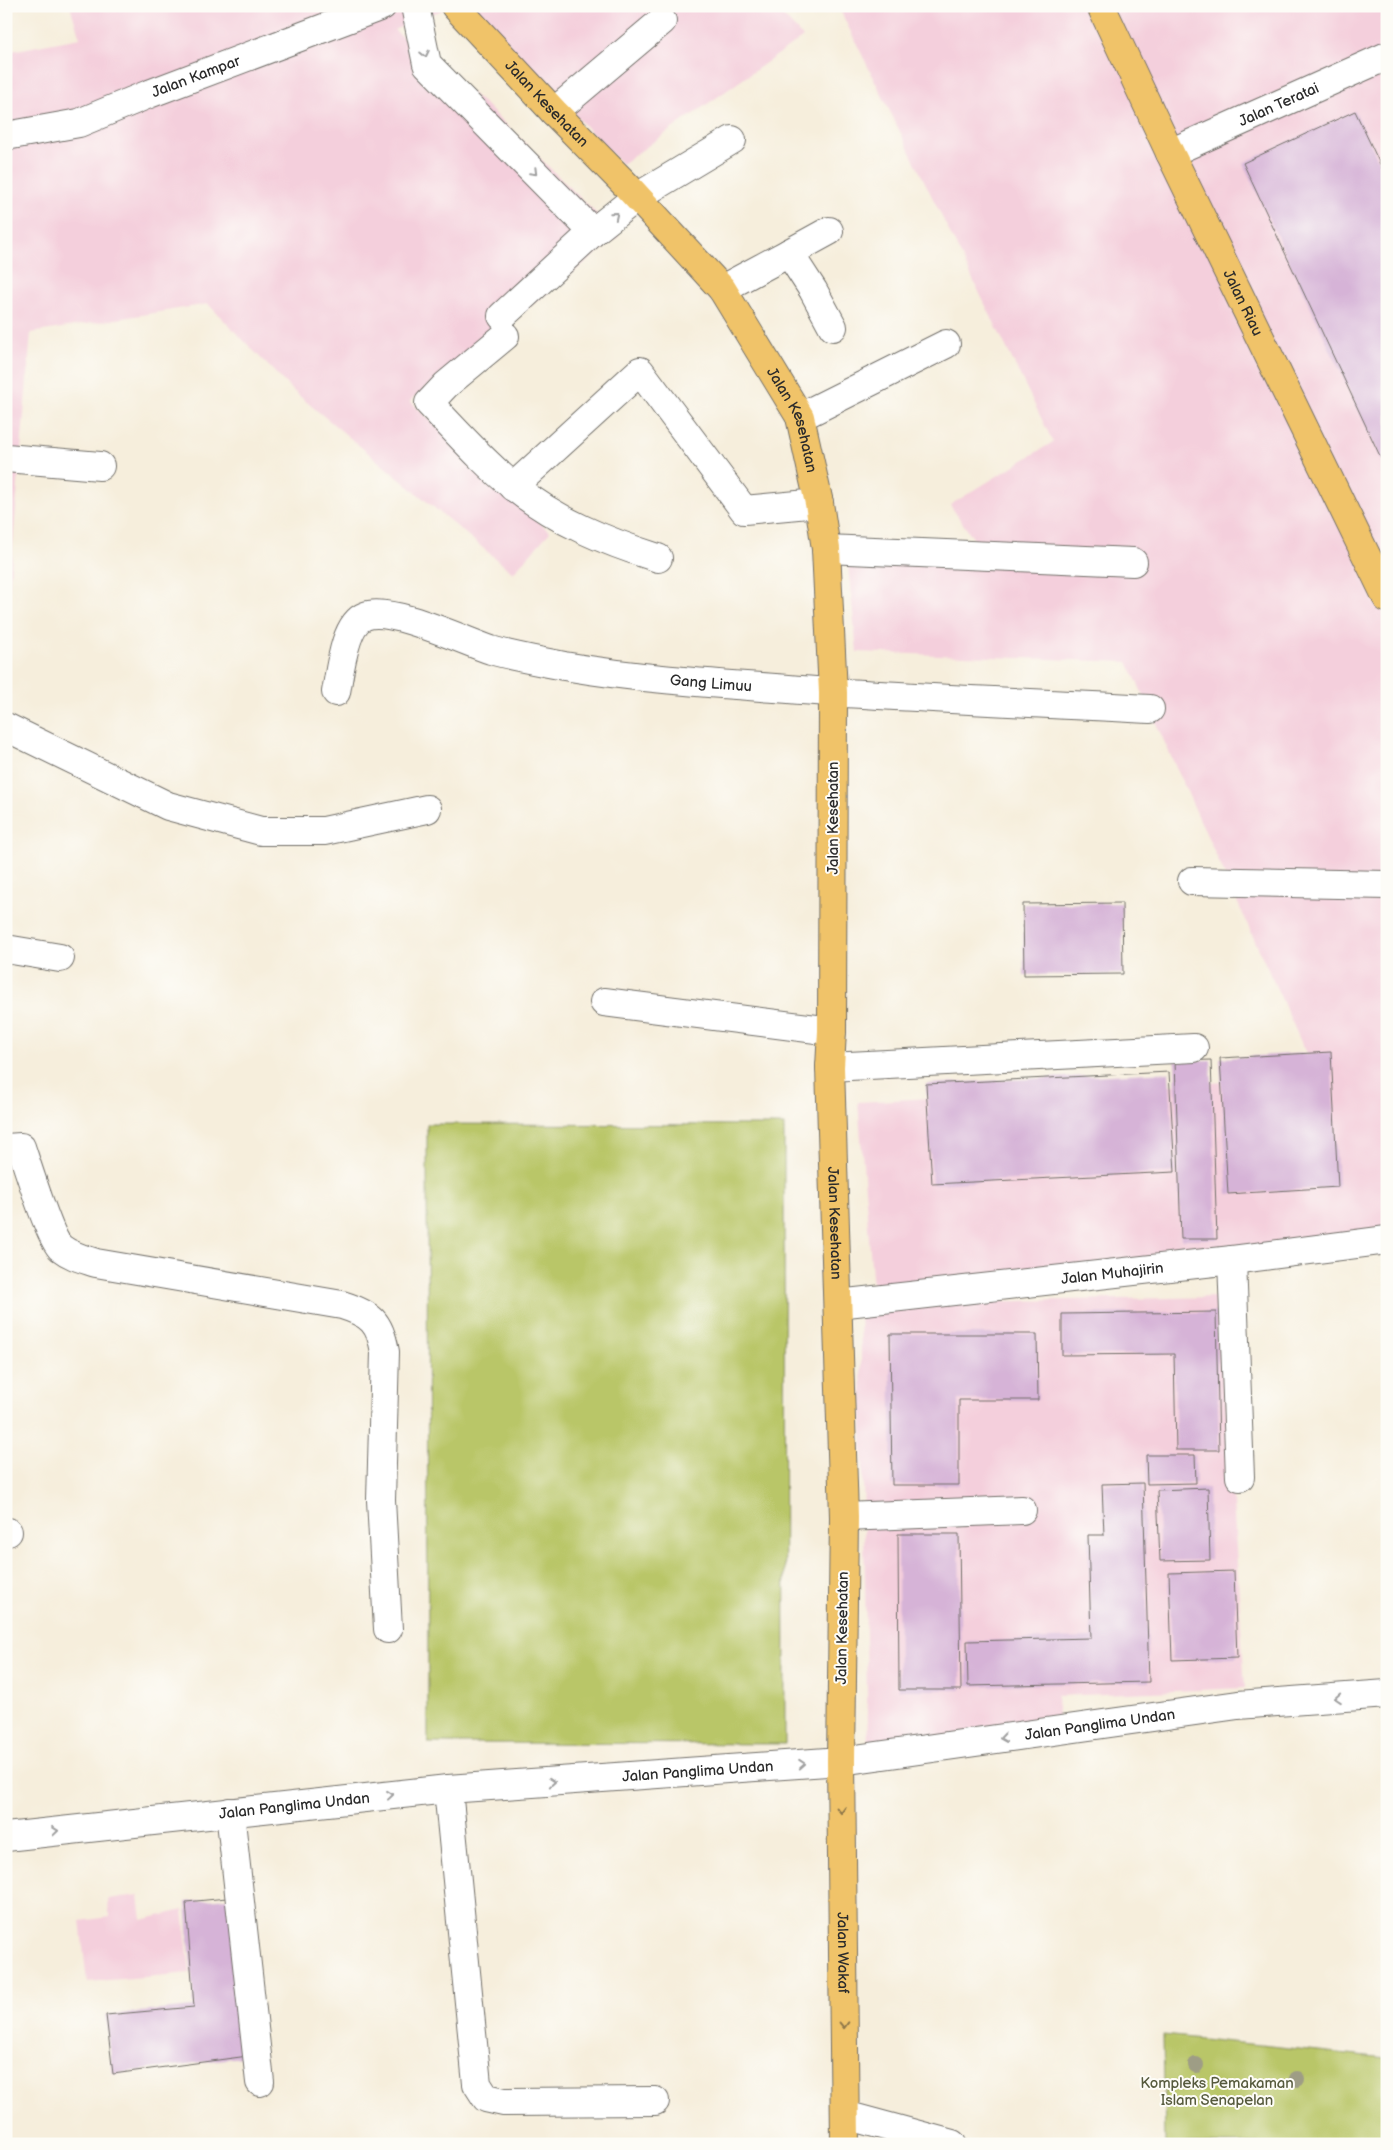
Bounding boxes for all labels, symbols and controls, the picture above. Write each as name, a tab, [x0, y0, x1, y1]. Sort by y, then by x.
one-way arrow	[419, 50, 430, 58]
street label: Jalan Kampar	[149, 51, 244, 102]
street label: Jalan Kesehatan	[501, 56, 592, 151]
street label: Jalan Teratai	[1236, 79, 1322, 131]
one-way arrow	[528, 167, 537, 176]
one-way arrow	[610, 211, 619, 220]
street label: Jalan Riau	[1218, 267, 1267, 339]
street label: Jalan Kesehatan	[762, 364, 821, 474]
street label: Gang Limuu	[669, 671, 753, 696]
street label: Jalan Kesehatan	[824, 762, 843, 874]
street label: Jalan Kesehatan	[823, 1166, 846, 1280]
street label: Jalan Muhajirin	[1060, 1259, 1165, 1289]
street label: Jalan Kesehatan	[832, 1571, 853, 1685]
one-way arrow	[1334, 1692, 1342, 1703]
street label: Jalan Panglima Undan	[1024, 1705, 1176, 1745]
one-way arrow	[999, 1732, 1007, 1743]
street label: Jalan Panglima Undan	[621, 1757, 774, 1787]
one-way arrow	[798, 1758, 806, 1769]
one-way arrow	[548, 1776, 556, 1787]
street label: Jalan Panglima Undan	[218, 1789, 371, 1824]
one-way arrow	[387, 1790, 395, 1801]
one-way arrow	[836, 1806, 846, 1814]
one-way arrow	[51, 1826, 59, 1837]
street label: Jalan Wakaf	[833, 1912, 852, 1994]
one-way arrow	[839, 2021, 849, 2029]
park label: Kompleks Pemakaman Islam Senapelan	[1140, 2074, 1294, 2110]

